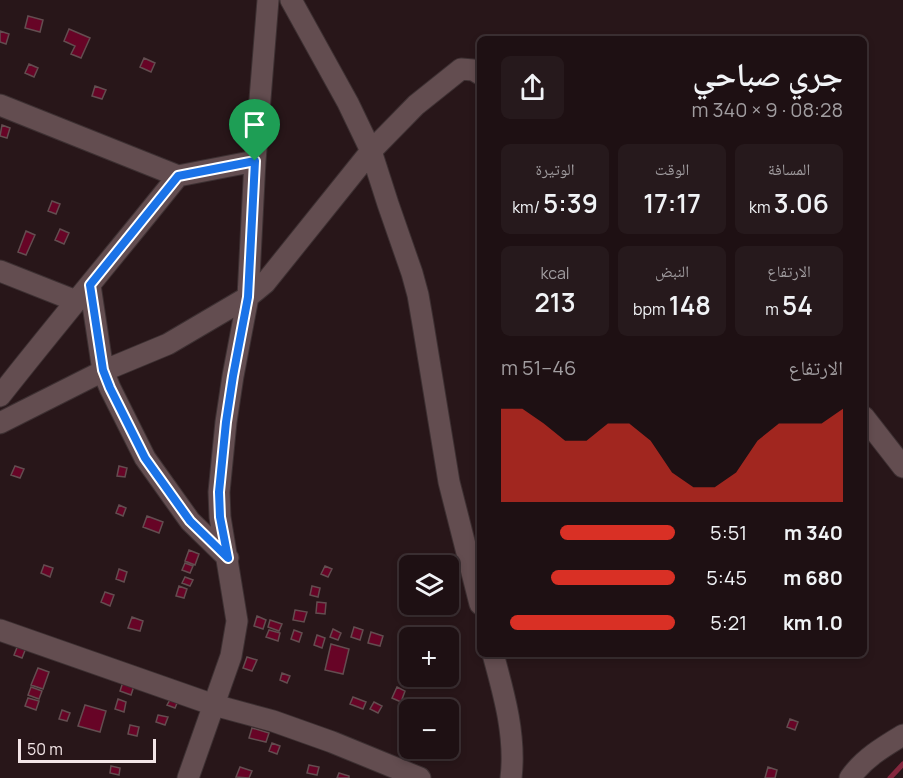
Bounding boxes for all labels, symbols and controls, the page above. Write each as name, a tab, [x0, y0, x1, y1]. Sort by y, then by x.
text: جري صباحي	[692, 51, 843, 96]
button: share	[501, 56, 564, 119]
text: 08:28 · 9 × 340 m	[691, 96, 843, 123]
pin	[229, 99, 280, 161]
icon: arrive	[238, 108, 271, 141]
text: الوتيرة	[536, 158, 574, 180]
text: الوقت	[655, 158, 689, 180]
text: المسافة	[768, 158, 810, 180]
text: 5:39	[543, 185, 598, 221]
text: 17:17	[643, 185, 701, 221]
text: 3.06	[774, 185, 829, 221]
text: /km	[512, 196, 543, 218]
text: km	[749, 196, 774, 218]
text: النبض	[655, 260, 689, 282]
text: الارتفاع	[767, 260, 811, 282]
text: kcal	[540, 262, 570, 284]
text: 213	[534, 284, 576, 320]
text: 148	[669, 287, 711, 323]
text: 54	[782, 287, 813, 323]
text: bpm	[633, 298, 669, 320]
text: m	[765, 298, 782, 320]
text: 46–51 m	[501, 354, 576, 381]
text: الارتفاع	[788, 354, 843, 381]
text: 5:51	[710, 519, 747, 546]
text: 340 m	[784, 519, 843, 546]
map controls	[399, 555, 459, 759]
button: layers	[399, 555, 459, 615]
text: 5:45	[706, 564, 747, 591]
text: 680 m	[783, 564, 843, 591]
text: 5:21	[710, 609, 747, 636]
text: 1.0 km	[783, 609, 843, 636]
button: +	[399, 627, 459, 687]
button: −	[399, 699, 459, 759]
scale bar	[18, 736, 156, 764]
text: 50 m	[27, 738, 63, 760]

